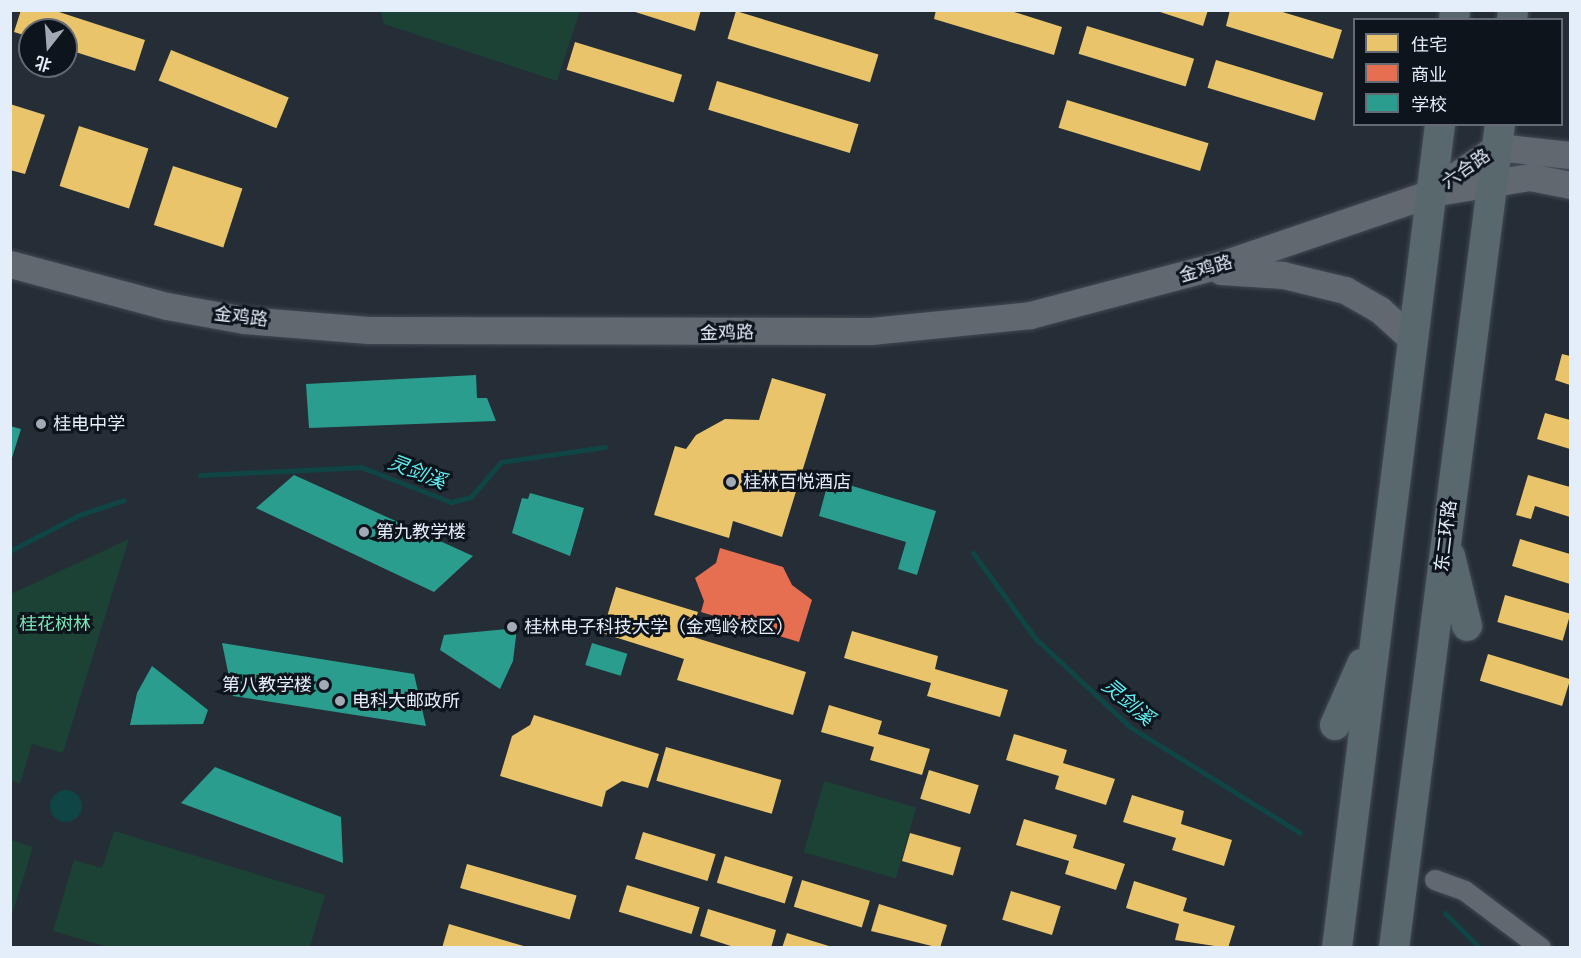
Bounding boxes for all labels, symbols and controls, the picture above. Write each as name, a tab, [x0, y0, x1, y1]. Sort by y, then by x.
north arrow	[18, 18, 78, 78]
legend	[1353, 18, 1563, 126]
text: 住宅	[1411, 33, 1447, 57]
text: 北	[32, 50, 54, 76]
text: 商业	[1411, 63, 1447, 87]
text: 学校	[1411, 93, 1447, 117]
street label: 六合路	[1438, 145, 1494, 193]
street label: 金鸡路	[1177, 251, 1235, 287]
street label: 金鸡路	[213, 303, 269, 331]
street label: 金鸡路	[700, 322, 754, 344]
place label: 桂电中学	[53, 413, 125, 435]
marker: 桂电中学	[34, 417, 48, 431]
water label: 灵剑溪	[385, 450, 449, 494]
place label: 桂林百悦酒店	[743, 471, 851, 493]
marker: 桂林百悦酒店	[724, 475, 738, 489]
street label: 东二环路	[1431, 499, 1461, 573]
place label: 第九教学楼	[376, 521, 466, 543]
marker: 第九教学楼	[357, 525, 371, 539]
park label: 桂花树林	[19, 613, 91, 635]
place label: 桂林电子科技大学（金鸡岭校区）	[524, 616, 794, 638]
marker: 桂林电子科技大学（金鸡岭校区）	[505, 620, 519, 634]
place label: 第八教学楼	[222, 674, 312, 696]
water label: 灵剑溪	[1097, 674, 1159, 730]
marker: 第八教学楼	[317, 678, 331, 692]
place label: 电科大邮政所	[352, 690, 460, 712]
marker: 电科大邮政所	[333, 694, 347, 708]

